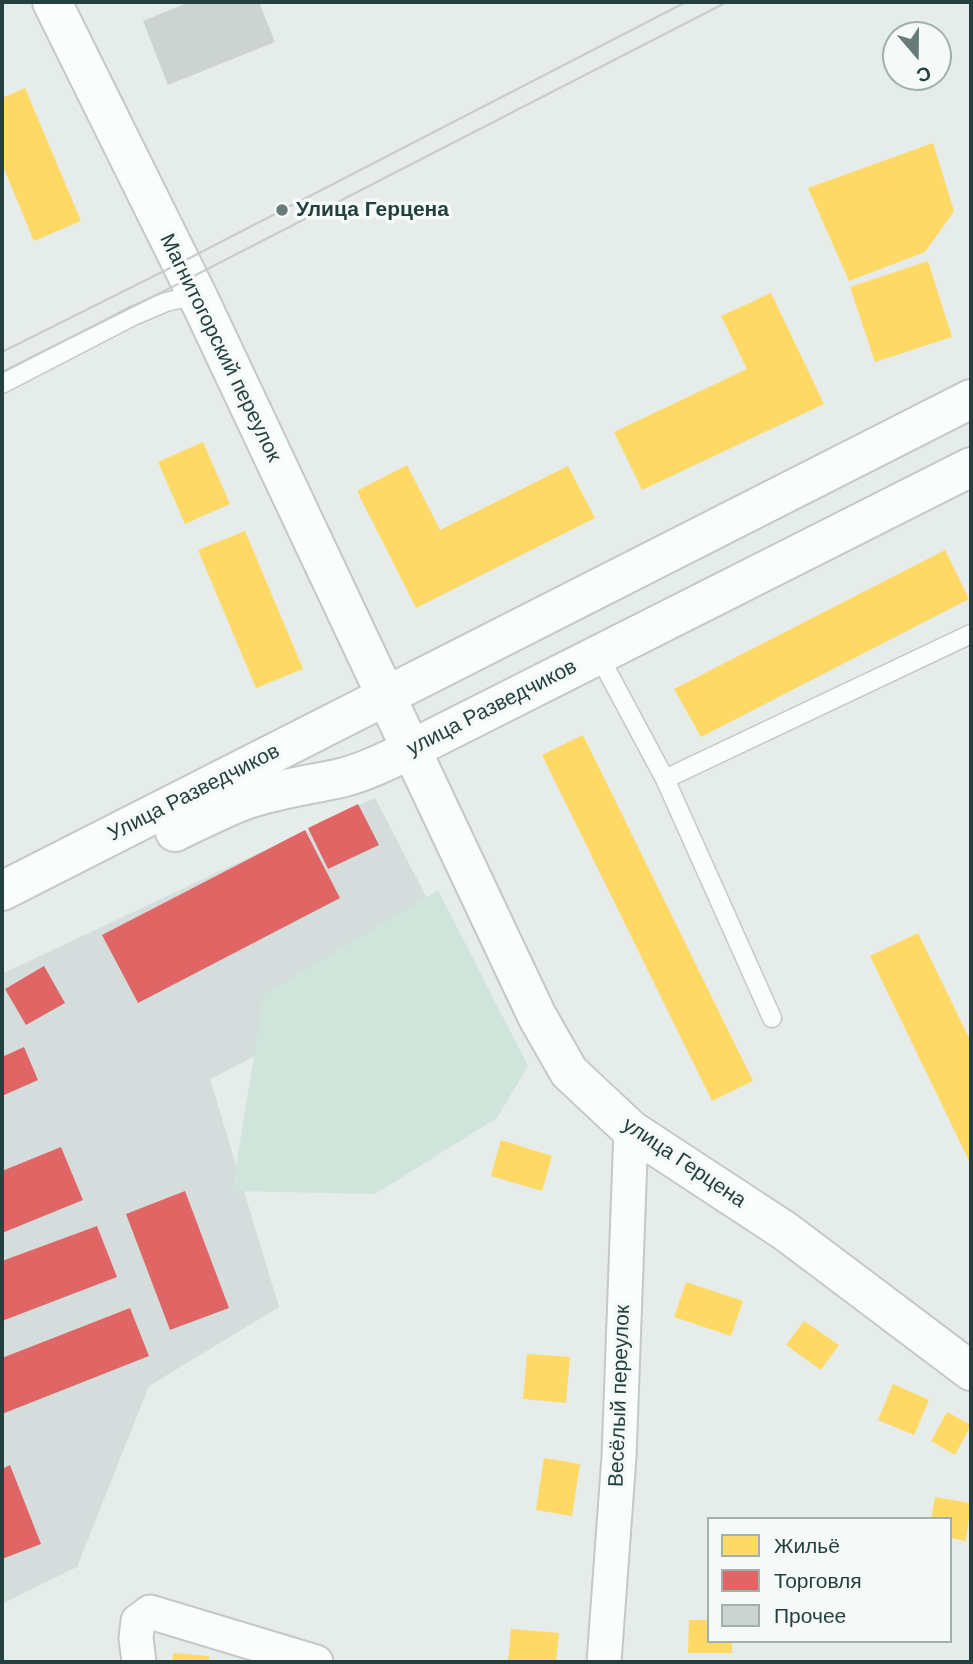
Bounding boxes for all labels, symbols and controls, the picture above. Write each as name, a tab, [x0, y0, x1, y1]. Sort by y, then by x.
north arrow	[882, 21, 952, 91]
text: С	[914, 62, 934, 87]
place label: Улица Герцена	[296, 197, 449, 223]
marker: Улица Герцена	[274, 202, 290, 218]
street label: Магнитогорский переулок	[154, 230, 286, 466]
street label: улица Разведчиков	[403, 654, 581, 762]
street label: Улица Разведчиков	[104, 739, 284, 847]
street label: улица Герцена	[617, 1112, 751, 1214]
street label: Весёлый переулок	[604, 1304, 636, 1488]
legend	[707, 1517, 952, 1643]
text: Жильё	[774, 1534, 840, 1557]
text: Торговля	[774, 1569, 862, 1592]
text: Прочее	[774, 1604, 846, 1627]

